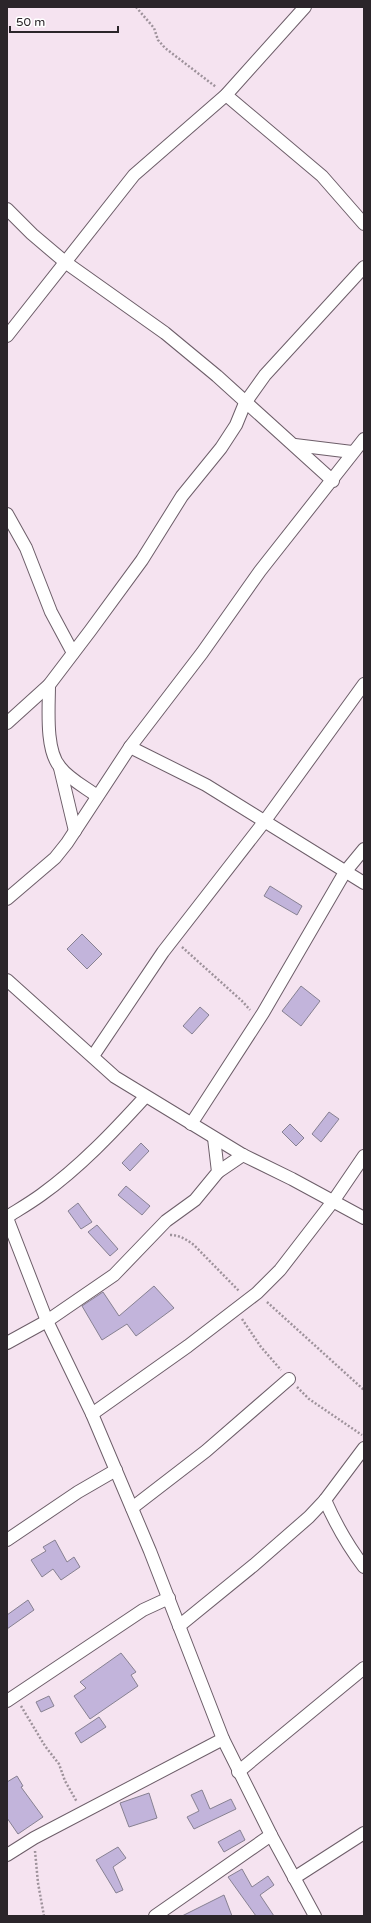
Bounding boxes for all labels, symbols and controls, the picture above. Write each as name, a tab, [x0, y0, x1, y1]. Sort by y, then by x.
scale bar	[10, 8, 118, 34]
text: 50 m	[16, 15, 45, 29]

